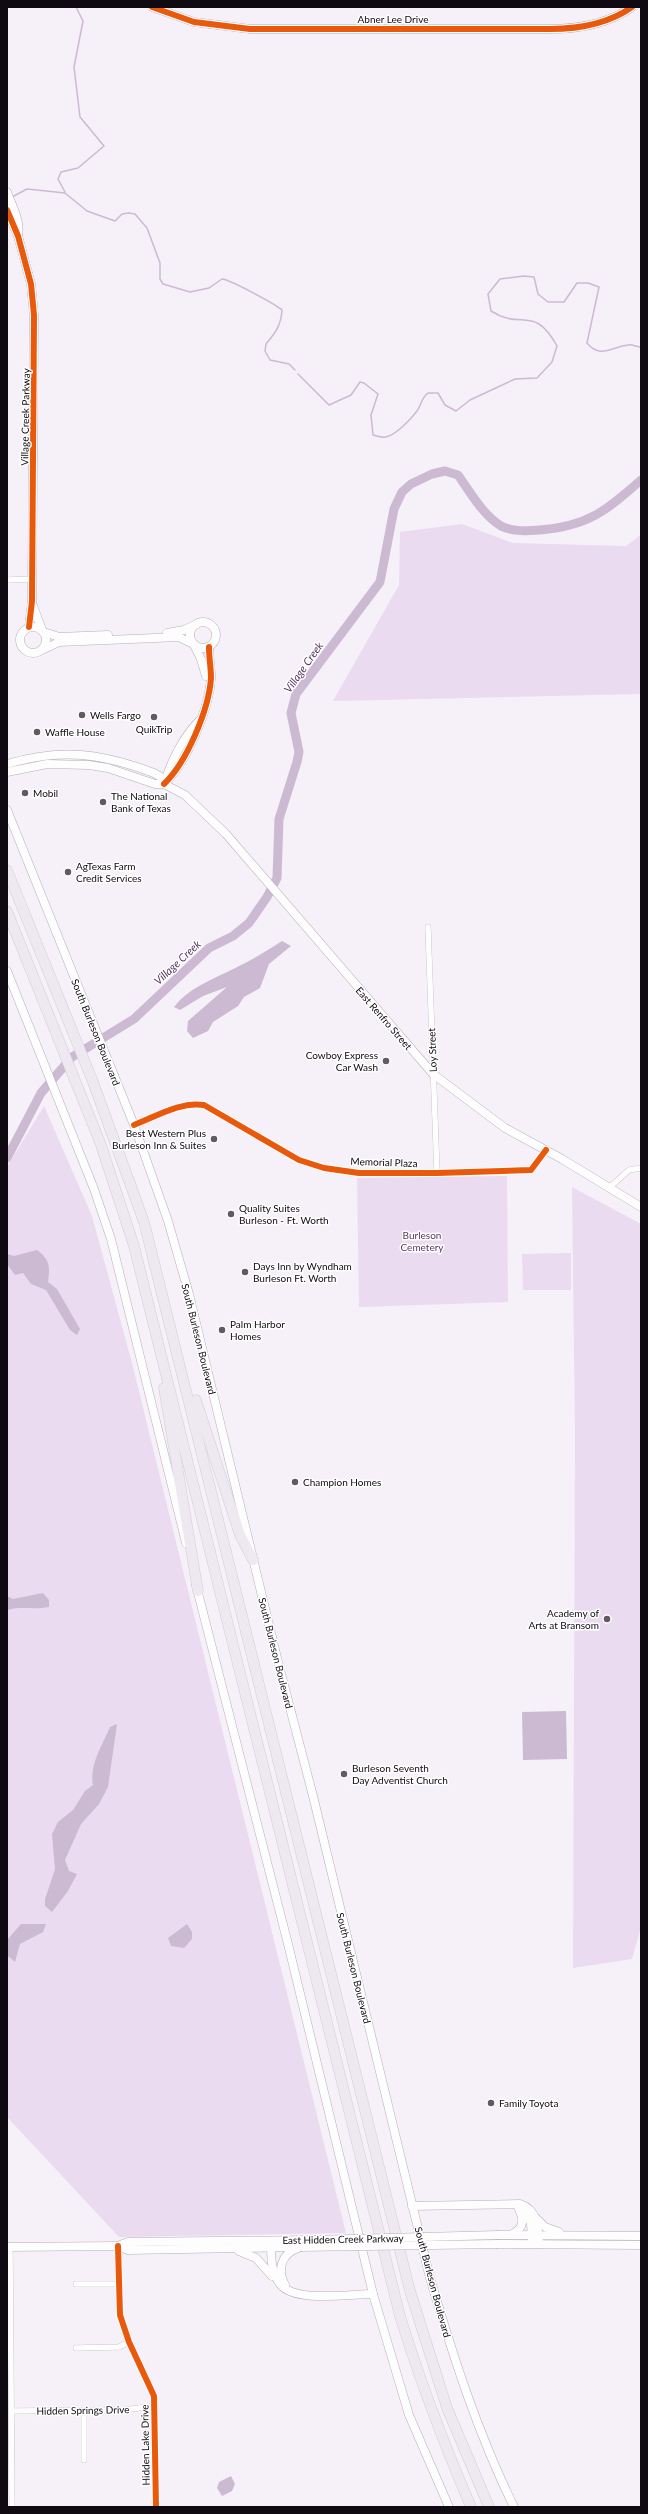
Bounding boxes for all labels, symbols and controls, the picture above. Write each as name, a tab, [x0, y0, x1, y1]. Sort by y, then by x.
street label: Abner Lee Drive	[358, 13, 428, 25]
street label: Village Creek Parkway	[18, 367, 32, 466]
water label: Village Creek	[281, 638, 326, 695]
place label: Wells Fargo	[90, 709, 141, 721]
marker: Wells Fargo	[77, 710, 87, 720]
marker: QuikTrip	[149, 712, 159, 722]
place label: QuikTrip	[136, 723, 173, 735]
place label: Waffle House	[45, 726, 105, 738]
marker: Waffle House	[32, 727, 42, 737]
place label: Mobil	[33, 787, 58, 799]
marker: Mobil	[20, 788, 30, 798]
place label: The National Bank of Texas	[111, 790, 171, 814]
marker: The National Bank of Texas	[98, 797, 108, 807]
place label: AgTexas Farm Credit Services	[76, 860, 142, 884]
marker: AgTexas Farm Credit Services	[63, 867, 73, 877]
water label: Village Creek	[151, 937, 204, 987]
street label: South Burleson Boulevard	[69, 977, 123, 1087]
street label: East Renfro Street	[353, 984, 415, 1052]
street label: Loy Street	[425, 1027, 439, 1072]
place label: Cowboy Express Car Wash	[306, 1049, 378, 1073]
marker: Cowboy Express Car Wash	[381, 1056, 391, 1066]
place label: Best Western Plus Burleson Inn & Suites	[112, 1127, 206, 1151]
marker: Best Western Plus Burleson Inn & Suites	[209, 1134, 219, 1144]
street label: Memorial Plaza	[350, 1155, 418, 1169]
place label: Quality Suites Burleson - Ft. Worth	[239, 1202, 329, 1226]
marker: Quality Suites Burleson - Ft. Worth	[226, 1209, 236, 1219]
park label: Burleson Cemetery	[401, 1229, 444, 1253]
place label: Days Inn by Wyndham Burleson Ft. Worth	[253, 1260, 352, 1284]
marker: Days Inn by Wyndham Burleson Ft. Worth	[240, 1267, 250, 1277]
street label: South Burleson Boulevard	[179, 1282, 219, 1396]
place label: Palm Harbor Homes	[230, 1318, 285, 1342]
marker: Palm Harbor Homes	[217, 1325, 227, 1335]
place label: Champion Homes	[303, 1476, 381, 1488]
marker: Champion Homes	[290, 1477, 300, 1487]
street label: South Burleson Boulevard	[256, 1596, 296, 1710]
place label: Academy of Arts at Bransom	[528, 1607, 599, 1631]
marker: Academy of Arts at Bransom	[602, 1614, 612, 1624]
place label: Burleson Seventh Day Adventist Church	[352, 1762, 448, 1786]
marker: Burleson Seventh Day Adventist Church	[339, 1769, 349, 1779]
street label: South Burleson Boulevard	[334, 1911, 374, 2025]
place label: Family Toyota	[499, 2097, 558, 2109]
marker: Family Toyota	[486, 2098, 496, 2108]
street label: South Burleson Boulevard	[412, 2225, 454, 2339]
street label: East Hidden Creek Parkway	[282, 2232, 405, 2246]
street label: Hidden Springs Drive	[36, 2403, 130, 2417]
street label: Hidden Lake Drive	[138, 2404, 152, 2486]

